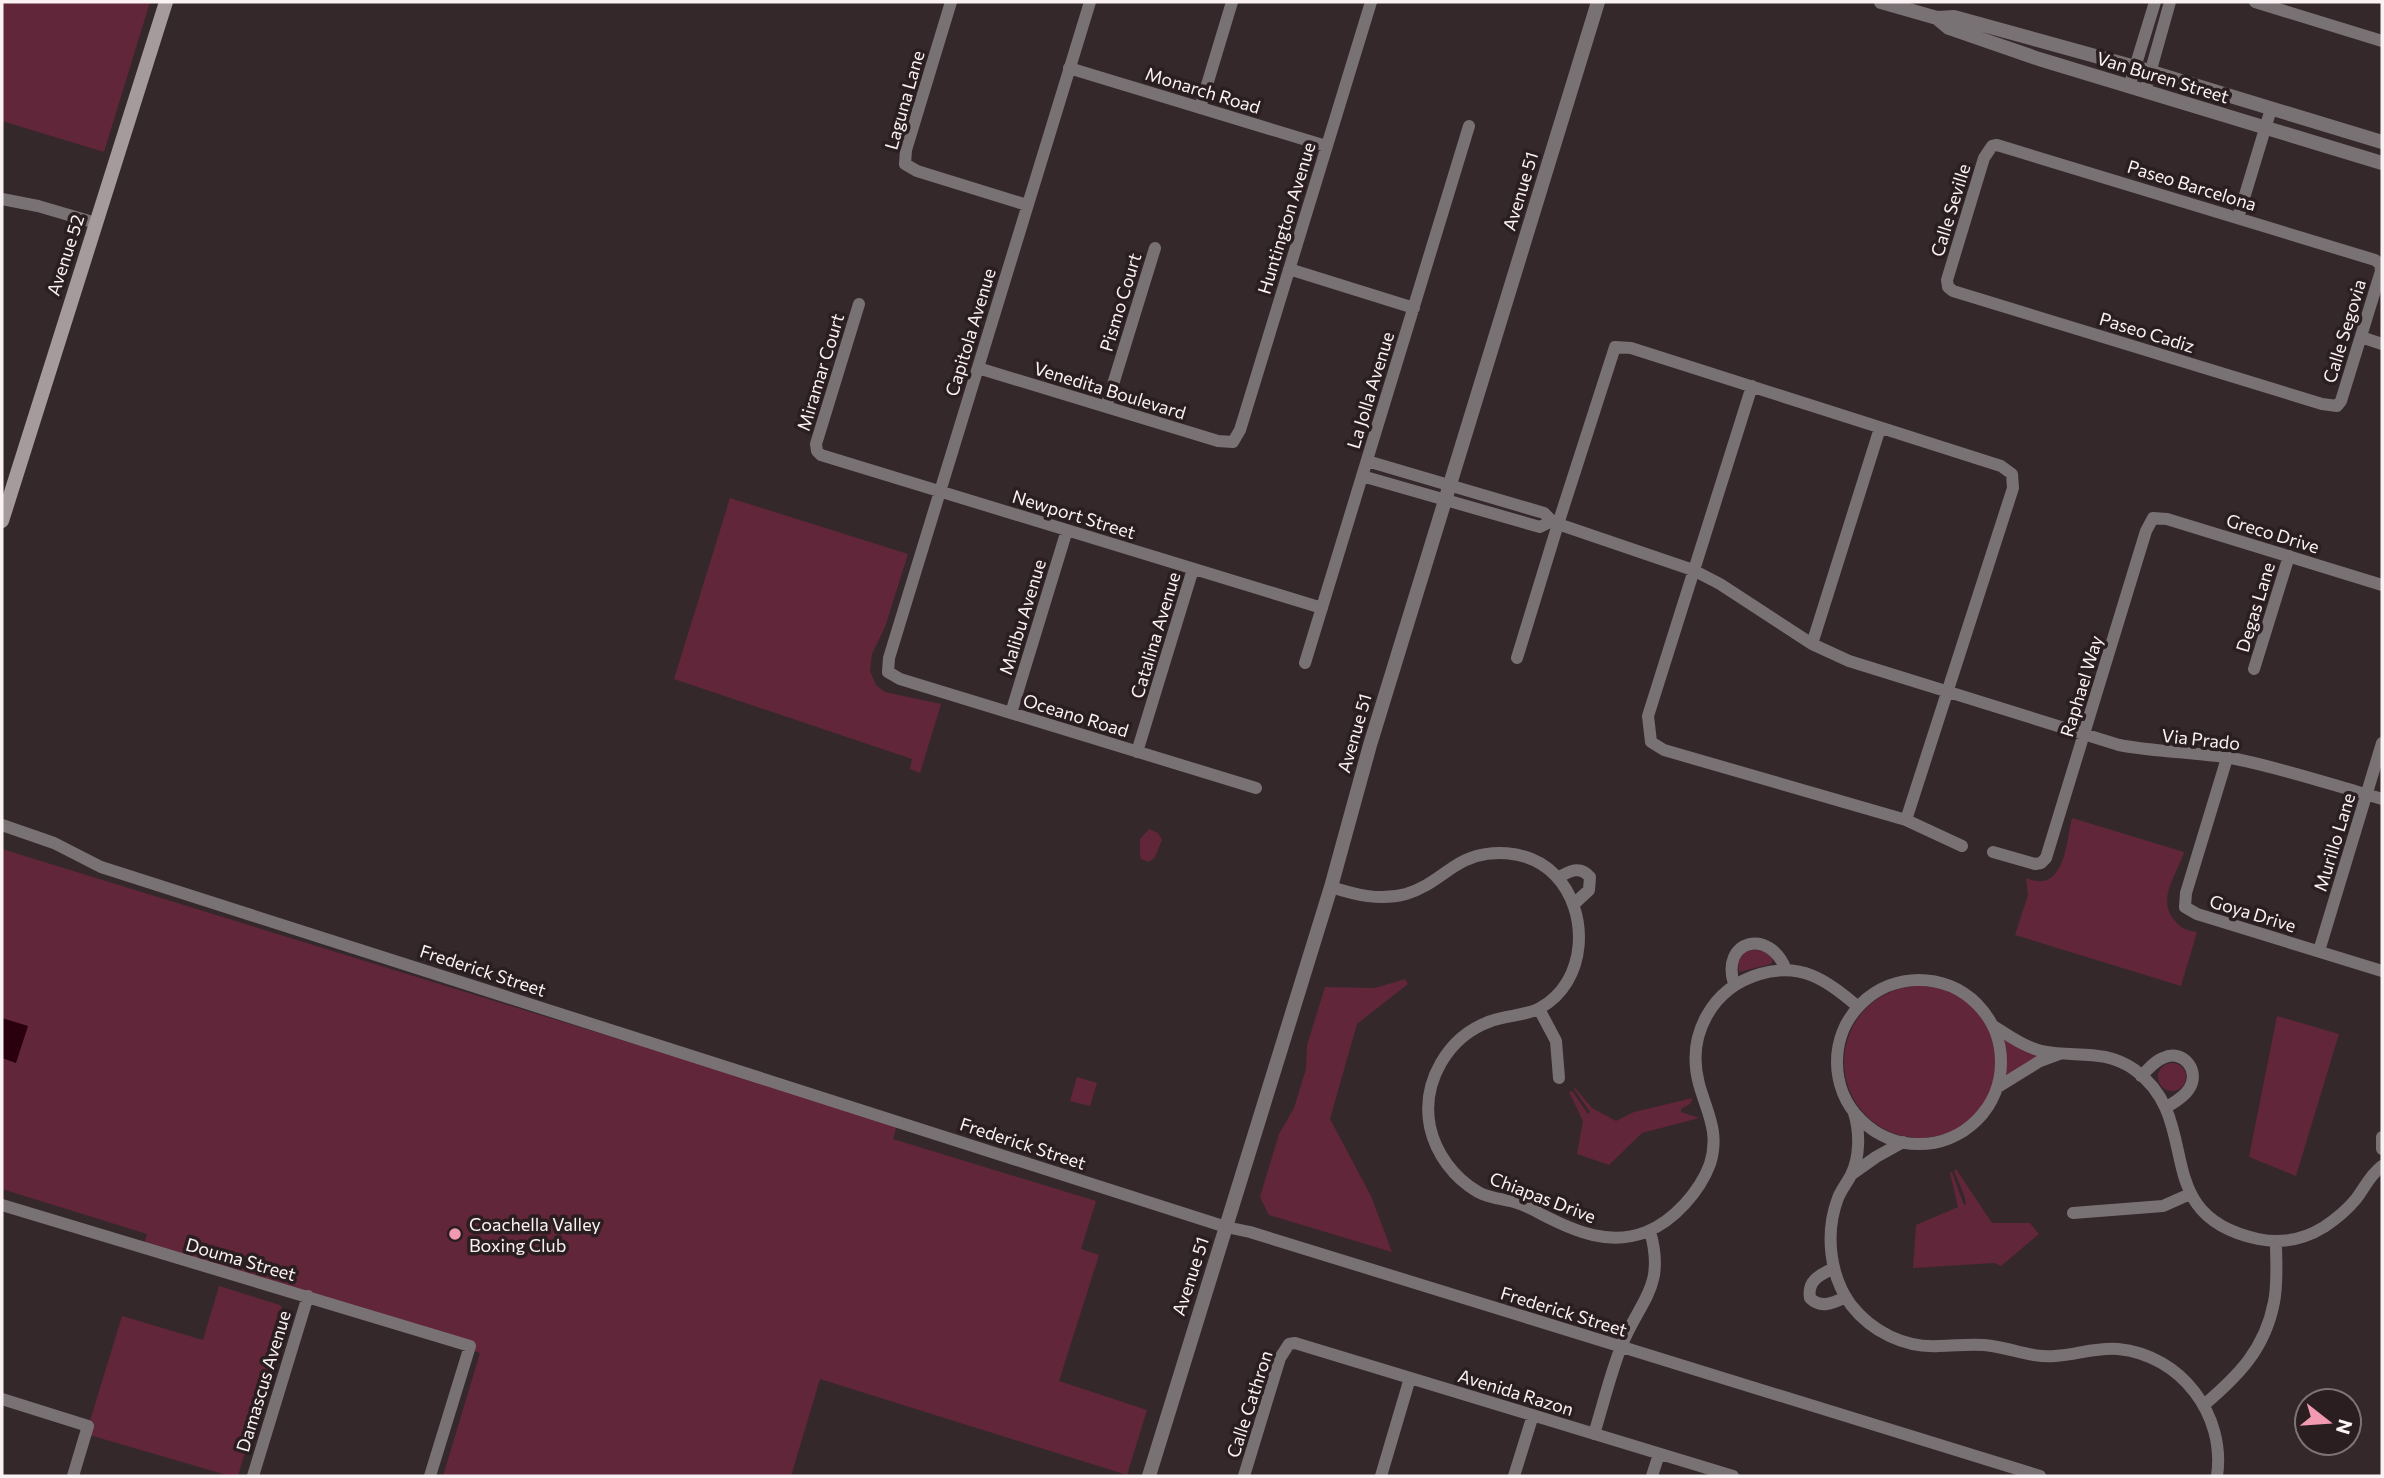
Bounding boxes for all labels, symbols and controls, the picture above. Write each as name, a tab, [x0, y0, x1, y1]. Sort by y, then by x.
street label: Van Buren Street	[2094, 46, 2232, 108]
street label: Laguna Lane	[879, 48, 929, 152]
street label: Monarch Road	[1143, 62, 1263, 118]
street label: Huntington Avenue	[1252, 139, 1320, 297]
street label: Avenue 51	[1498, 149, 1542, 233]
street label: Paseo Barcelona	[2125, 155, 2259, 215]
street label: Calle Seville	[1925, 161, 1975, 259]
street label: Avenue 52	[42, 212, 88, 298]
street label: Pismo Court	[1095, 250, 1145, 354]
street label: Capitola Avenue	[940, 265, 1000, 399]
street label: Calle Segovia	[2318, 277, 2370, 385]
street label: Paseo Cadiz	[2097, 307, 2197, 357]
street label: Miramar Court	[792, 311, 848, 433]
street label: La Jolla Avenue	[1342, 329, 1398, 451]
street label: Venedita Boulevard	[1031, 356, 1189, 424]
street label: Newport Street	[1010, 485, 1138, 543]
street label: Greco Drive	[2224, 508, 2322, 558]
street label: Malibu Avenue	[994, 556, 1050, 678]
street label: Degas Lane	[2231, 559, 2279, 655]
street label: Catalina Avenue	[1125, 569, 1185, 701]
street label: Raphael Way	[2055, 632, 2107, 740]
street label: Oceano Road	[1021, 689, 1131, 741]
street label: Avenue 51	[1332, 691, 1376, 775]
street label: Via Prado	[2161, 724, 2241, 754]
street label: Murillo Lane	[2309, 790, 2359, 894]
street label: Goya Drive	[2207, 889, 2299, 937]
street label: Frederick Street	[417, 939, 549, 1001]
street label: Frederick Street	[957, 1112, 1089, 1174]
street label: Chiapas Drive	[1487, 1167, 1599, 1227]
place label: Coachella Valley Boxing Club	[469, 1213, 601, 1256]
marker: Coachella Valley Boxing Club	[447, 1226, 463, 1242]
street label: Douma Street	[183, 1233, 299, 1285]
street label: Avenue 51	[1167, 1234, 1213, 1318]
street label: Frederick Street	[1498, 1281, 1630, 1341]
street label: Damascus Avenue	[231, 1308, 295, 1454]
street label: Calle Cathron	[1221, 1348, 1277, 1460]
street label: Avenida Razon	[1456, 1364, 1576, 1420]
north arrow	[2293, 1387, 2363, 1457]
text: N	[2332, 1417, 2358, 1437]

